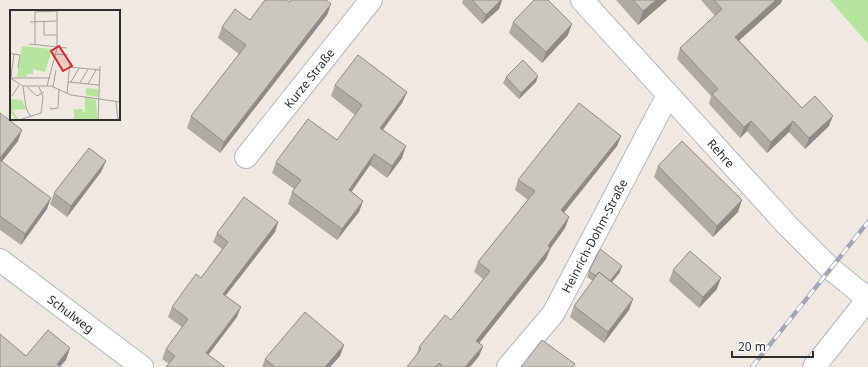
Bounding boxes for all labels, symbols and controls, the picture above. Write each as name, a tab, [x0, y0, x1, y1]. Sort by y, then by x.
inset map	[10, 10, 120, 120]
street label: Kurze Straße	[280, 44, 338, 111]
street label: Rehre	[704, 135, 739, 171]
street label: Heinrich-Dohm-Straße	[557, 175, 631, 296]
street label: Schulweg	[44, 291, 98, 337]
scale bar	[732, 333, 813, 359]
text: 20 m	[738, 338, 766, 355]

